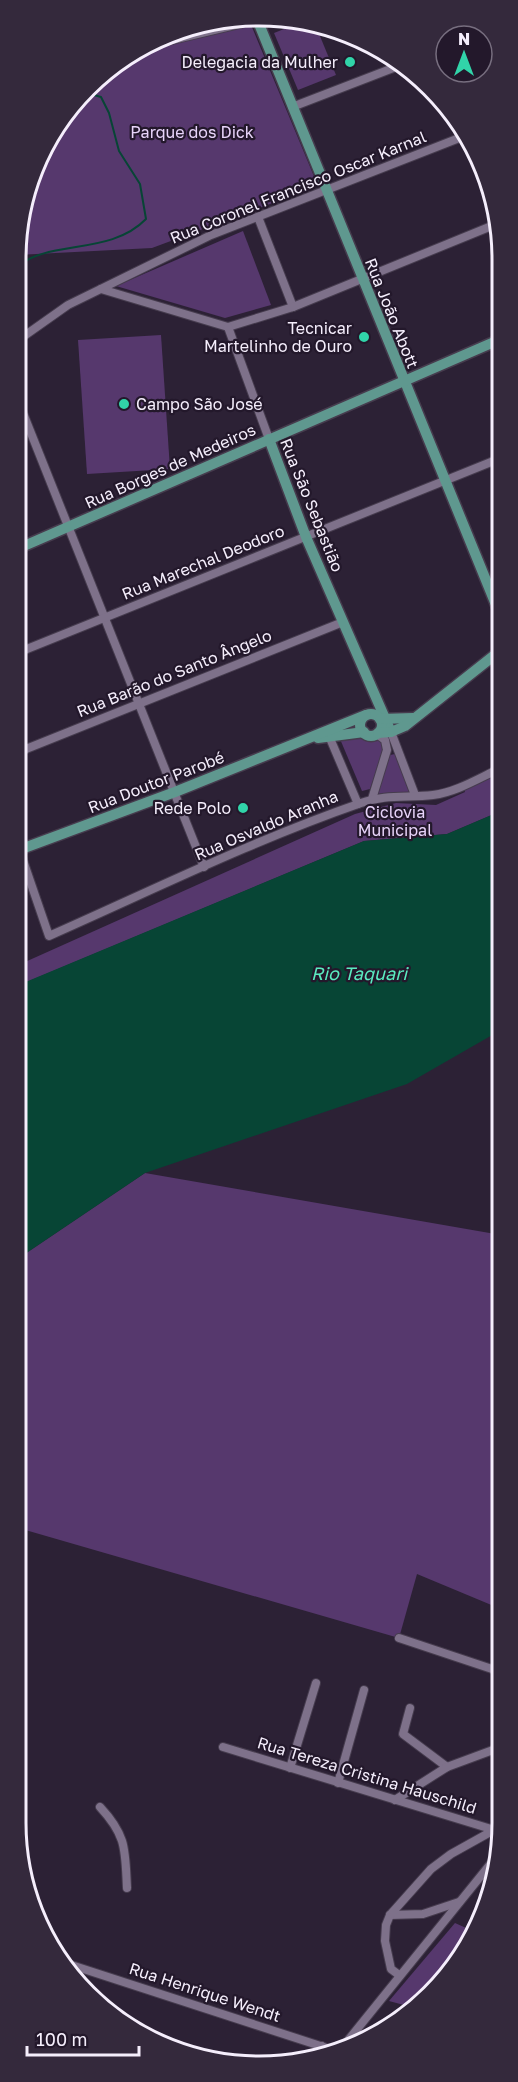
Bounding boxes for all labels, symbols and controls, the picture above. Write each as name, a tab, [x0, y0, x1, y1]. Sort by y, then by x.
north arrow	[434, 24, 494, 84]
text: N	[458, 29, 470, 49]
place label: Delegacia da Mulher	[182, 52, 338, 72]
marker: Delegacia da Mulher	[343, 55, 357, 69]
park label: Parque dos Dick	[130, 122, 254, 142]
street label: Rua Coronel Francisco Oscar Karnal	[167, 126, 429, 248]
street label: Rua João Abott	[361, 255, 423, 371]
place label: Tecnicar Martelinho de Ouro	[204, 318, 352, 356]
marker: Tecnicar Martelinho de Ouro	[357, 330, 371, 344]
place label: Campo São José	[136, 394, 263, 414]
marker: Campo São José	[117, 397, 131, 411]
street label: Rua Borges de Medeiros	[81, 419, 259, 513]
street label: Rua São Sebastião	[276, 435, 348, 575]
street label: Rua Marechal Deodoro	[119, 520, 287, 604]
street label: Rua Barão do Santo Ângelo	[74, 625, 274, 721]
street label: Rua Doutor Parobé	[85, 747, 227, 817]
street label: Rua Osvaldo Aranha	[191, 786, 341, 864]
place label: Rede Polo	[153, 798, 231, 818]
marker: Rede Polo	[236, 801, 250, 815]
park label: Ciclovia Municipal	[358, 802, 432, 840]
water label: Rio Taquari	[311, 962, 409, 984]
street label: Rua Tereza Cristina Hauschild	[255, 1732, 479, 1818]
street label: Rua Henrique Wendt	[127, 1958, 283, 2026]
scale bar	[27, 2019, 140, 2057]
text: 100 m	[36, 2028, 87, 2050]

